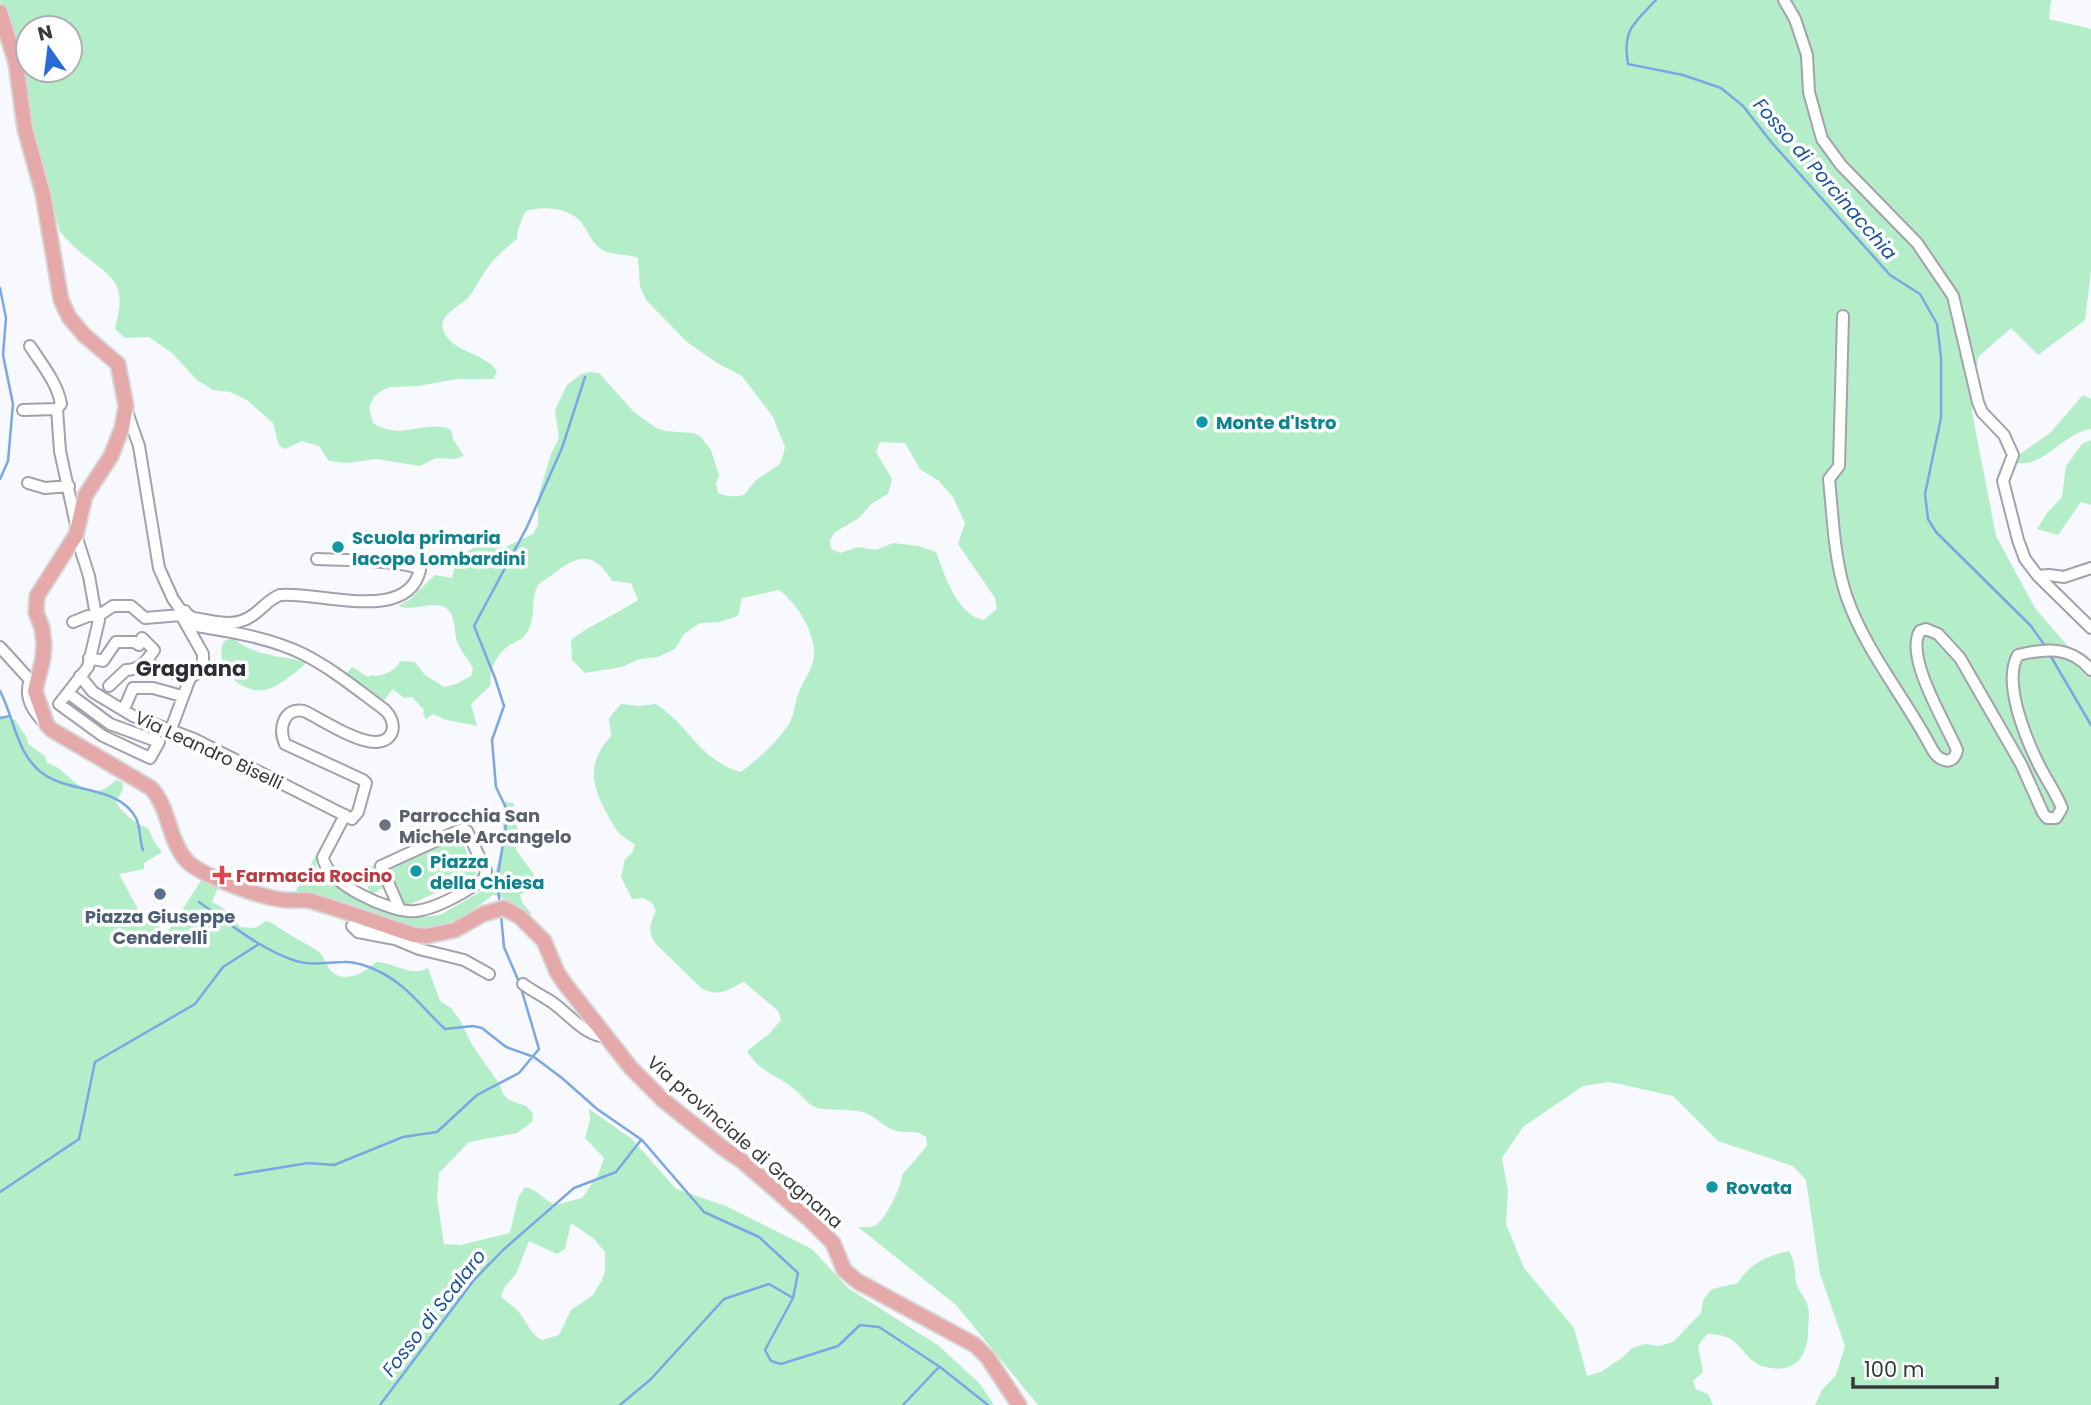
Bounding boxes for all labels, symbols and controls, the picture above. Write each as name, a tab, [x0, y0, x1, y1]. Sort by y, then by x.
north arrow	[14, 14, 84, 84]
text: N	[35, 18, 55, 48]
water label: Fosso di Porcinacchia	[1747, 92, 1903, 266]
place label: Monte d'Istro	[1216, 410, 1336, 435]
marker: Monte d'Istro	[1194, 414, 1210, 430]
place label: Scuola primaria Iacopo Lombardini	[352, 525, 526, 571]
marker: Scuola primaria Iacopo Lombardini	[330, 539, 346, 555]
district label: Gragnana	[136, 654, 246, 683]
street label: Via Leandro Biselli	[131, 705, 287, 795]
place label: Parrocchia San Michele Arcangelo	[399, 803, 571, 849]
marker: Parrocchia San Michele Arcangelo	[377, 817, 393, 833]
place label: Piazza della Chiesa	[430, 849, 544, 895]
place label: Farmacia Rocino	[236, 863, 392, 888]
marker: Piazza della Chiesa	[408, 863, 424, 879]
marker: Farmacia Rocino	[214, 867, 230, 883]
marker: Piazza Giuseppe Cenderelli	[152, 886, 168, 902]
place label: Piazza Giuseppe Cenderelli	[85, 904, 235, 950]
street label: Via provinciale di Gragnana	[642, 1050, 848, 1234]
place label: Rovata	[1726, 1175, 1792, 1200]
marker: Rovata	[1704, 1179, 1720, 1195]
water label: Fosso di Scalaro	[376, 1244, 492, 1382]
scale bar	[1853, 1346, 1996, 1390]
text: 100 m	[1864, 1355, 1924, 1384]

